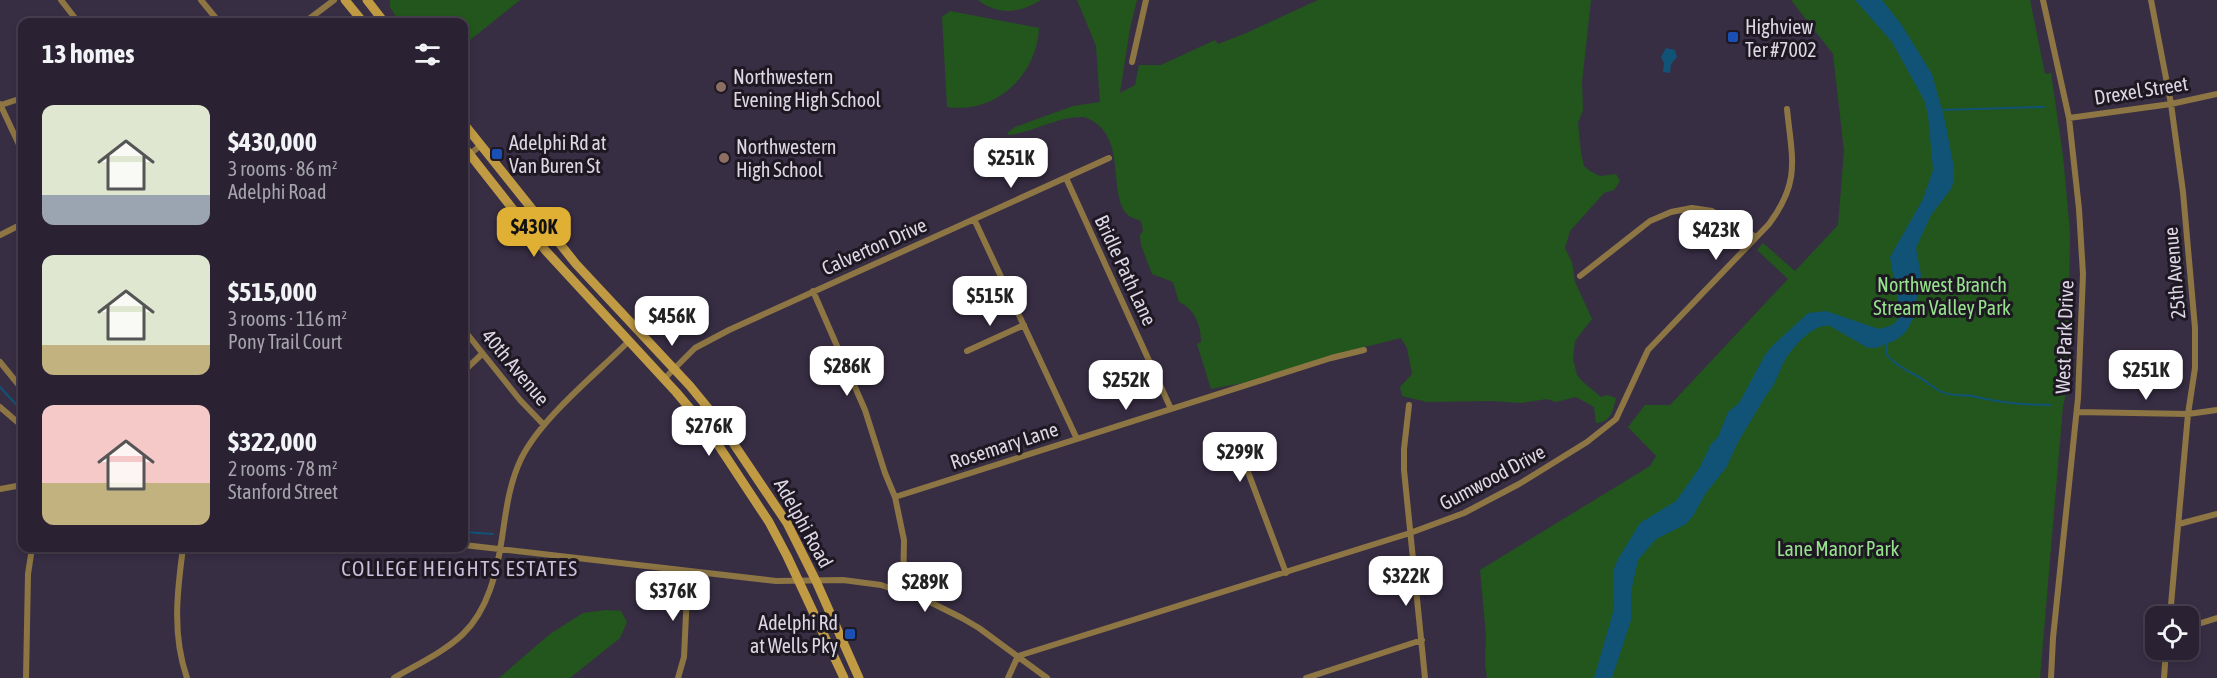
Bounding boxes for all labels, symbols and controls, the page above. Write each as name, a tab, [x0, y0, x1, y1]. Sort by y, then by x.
place label: Highview Ter #7002	[1745, 15, 1817, 61]
marker: Highview Ter #7002	[1726, 30, 1740, 44]
icon: filters	[411, 38, 444, 71]
text: 13 homes	[42, 39, 135, 69]
place label: Northwestern Evening High School	[733, 65, 882, 111]
street label: Drexel Street	[2092, 71, 2190, 109]
marker: Northwestern Evening High School	[714, 80, 728, 94]
text: $430,000	[228, 127, 317, 157]
icon: home	[90, 129, 162, 201]
place label: Adelphi Rd at Van Buren St	[509, 131, 607, 177]
place label: Northwestern High School	[736, 135, 836, 181]
pin: $251K	[969, 138, 1053, 189]
text: $251K	[988, 146, 1034, 169]
marker: Adelphi Rd at Van Buren St	[490, 147, 504, 161]
marker: Northwestern High School	[717, 151, 731, 165]
text: 3 rooms · 86 m²	[228, 157, 338, 180]
text: Adelphi Road	[228, 180, 326, 203]
pin: $430K	[492, 207, 576, 258]
pin: $423K	[1674, 210, 1758, 261]
street label: Bridle Path Lane	[1090, 211, 1162, 329]
street label: Calverton Drive	[818, 213, 930, 279]
text: $430K	[511, 215, 557, 238]
text: $423K	[1693, 218, 1739, 241]
street label: 25th Avenue	[2159, 226, 2189, 320]
park label: Northwest Branch Stream Valley Park	[1873, 273, 2011, 319]
pin: $515K	[948, 276, 1032, 327]
text: $515,000	[228, 277, 317, 307]
icon: home	[90, 279, 162, 351]
street label: West Park Drive	[2051, 280, 2077, 394]
text: $515K	[967, 284, 1013, 307]
pin: $456K	[630, 296, 714, 347]
text: $456K	[649, 304, 695, 327]
text: 3 rooms · 116 m²	[228, 307, 347, 330]
street label: 40th Avenue	[478, 324, 554, 410]
text: Pony Trail Court	[228, 330, 342, 353]
pin: $286K	[805, 346, 889, 397]
pin: $251K	[2104, 350, 2188, 401]
text: $286K	[824, 354, 870, 377]
text: $251K	[2123, 358, 2169, 381]
pin: $252K	[1084, 360, 1168, 411]
text: $252K	[1103, 368, 1149, 391]
pin: $276K	[667, 406, 751, 457]
text: $276K	[686, 414, 732, 437]
street label: Rosemary Lane	[947, 417, 1061, 473]
text: $322,000	[228, 427, 317, 457]
icon: home	[90, 429, 162, 501]
pin: $299K	[1198, 432, 1282, 483]
text: $299K	[1217, 440, 1263, 463]
street label: Gumwood Drive	[1435, 440, 1549, 514]
text: 2 rooms · 78 m²	[228, 457, 338, 480]
street label: Adelphi Road	[770, 474, 838, 572]
text: Stanford Street	[228, 480, 338, 503]
park label: Lane Manor Park	[1777, 537, 1899, 560]
district label: COLLEGE HEIGHTS ESTATES	[341, 556, 579, 580]
pin: $322K	[1364, 556, 1448, 607]
pin: $289K	[883, 562, 967, 613]
text: $322K	[1383, 564, 1429, 587]
text: $289K	[902, 570, 948, 593]
pin: $376K	[631, 571, 715, 622]
text: $376K	[650, 579, 696, 602]
map controls	[2145, 606, 2199, 660]
button: locate	[2145, 606, 2199, 660]
place label: Adelphi Rd at Wells Pky	[750, 611, 838, 657]
marker: Adelphi Rd at Wells Pky	[843, 627, 857, 641]

